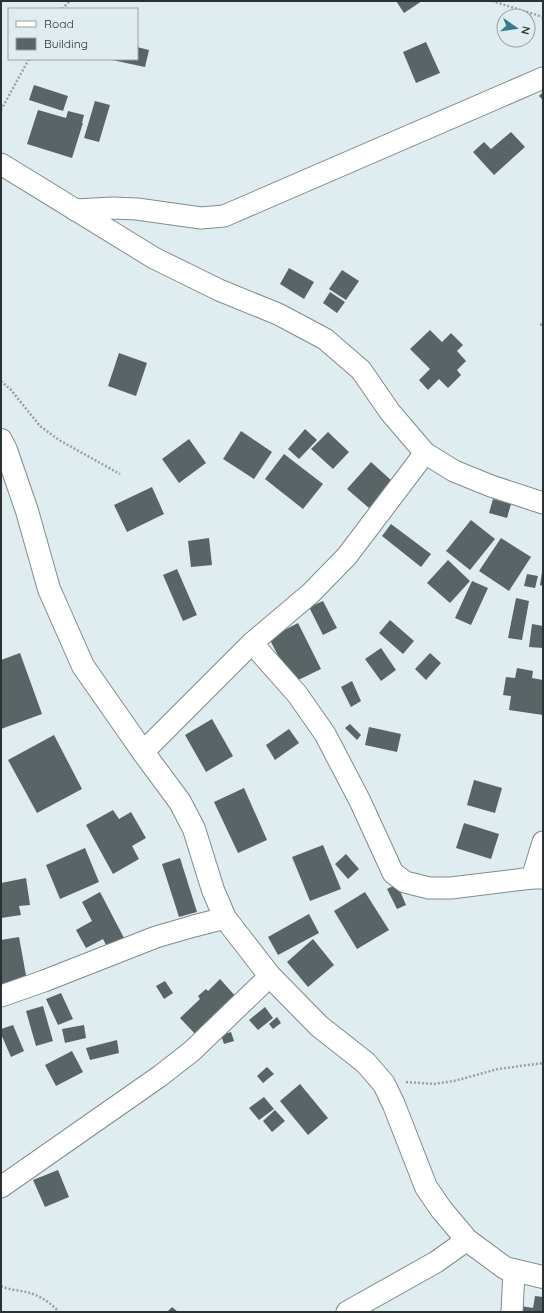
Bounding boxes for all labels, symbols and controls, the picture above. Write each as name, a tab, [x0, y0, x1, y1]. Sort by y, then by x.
legend	[8, 8, 138, 60]
north arrow	[496, 8, 536, 48]
text: Road	[44, 16, 74, 31]
text: N	[518, 25, 533, 36]
text: Building	[44, 36, 88, 51]

